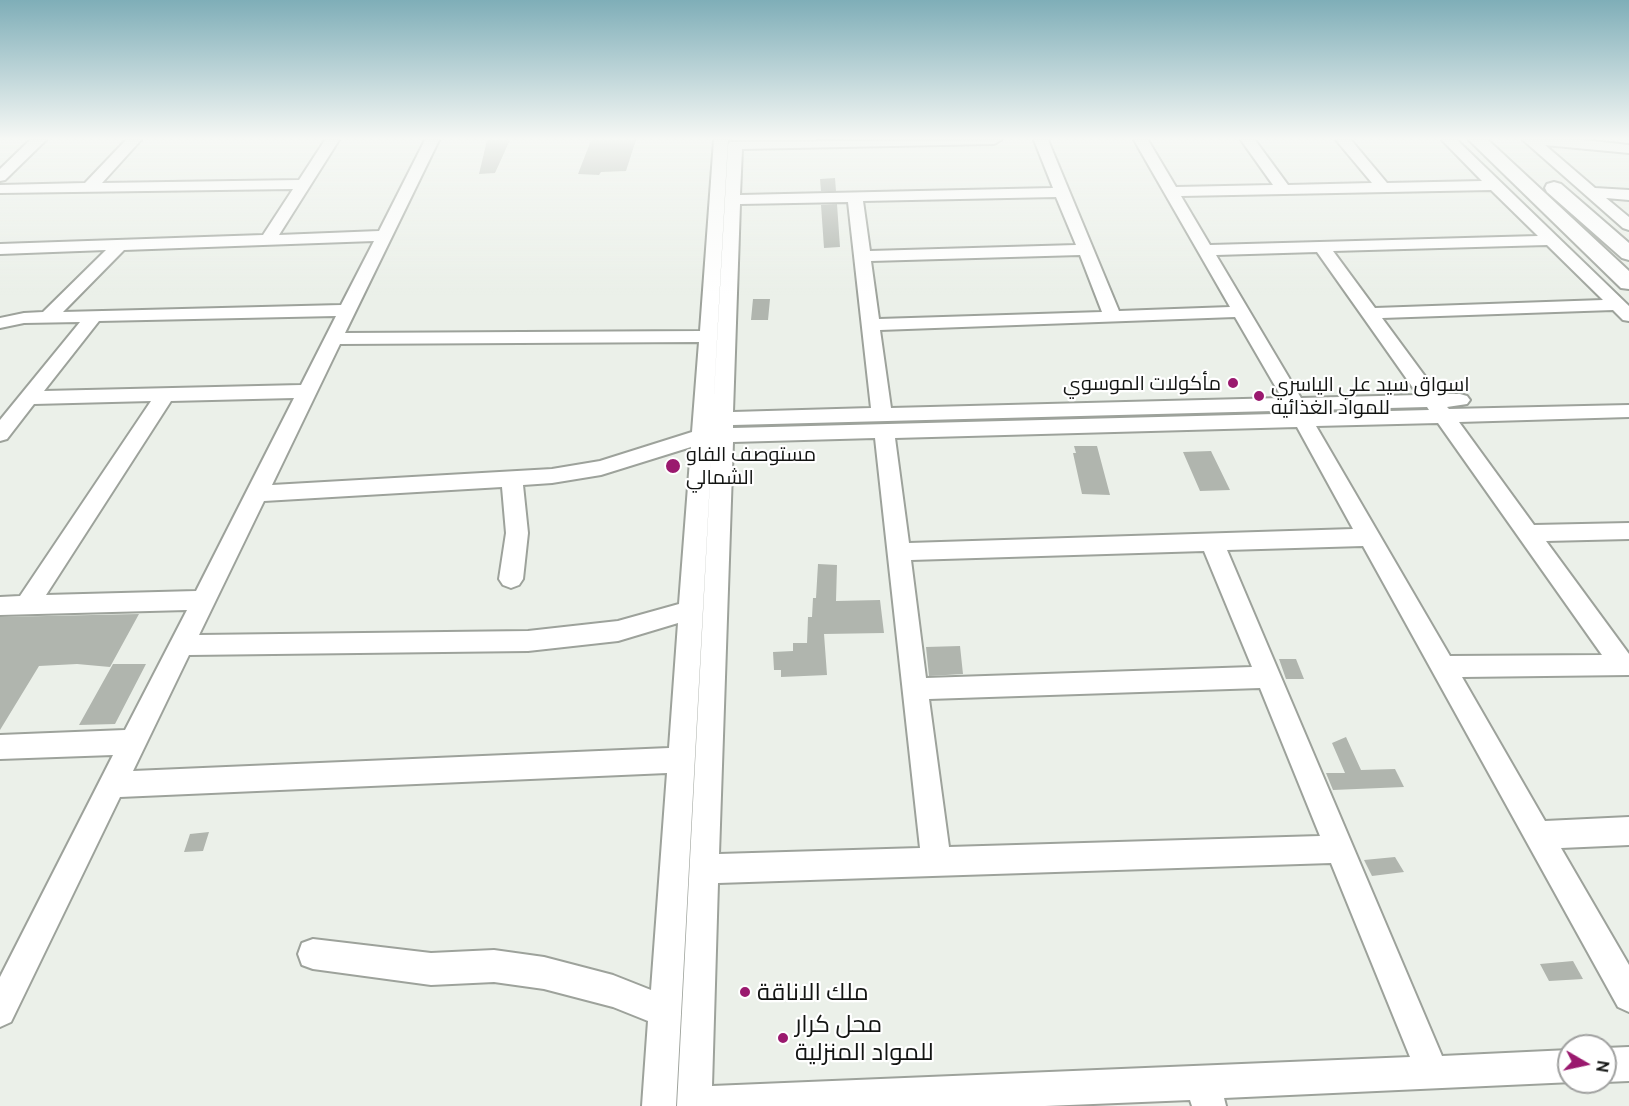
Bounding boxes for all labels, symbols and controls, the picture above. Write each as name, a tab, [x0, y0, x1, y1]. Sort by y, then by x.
place label: مأكولات الموسوي	[1063, 371, 1221, 395]
place label: اسواق سيد علي الياسري للمواد الغذائيه	[1271, 372, 1470, 419]
marker: مأكولات الموسوي	[1226, 376, 1240, 390]
marker: اسواق سيد علي الياسري للمواد الغذائيه	[1252, 389, 1266, 403]
place label: مستوصف الفاو الشمالي	[686, 442, 816, 489]
marker: مستوصف الفاو الشمالي	[664, 457, 682, 475]
place label: ملك الاناقة	[757, 978, 869, 1006]
marker: ملك الاناقة	[738, 985, 752, 999]
place label: محل كرار للمواد المنزلية	[795, 1010, 934, 1066]
marker: محل كرار للمواد المنزلية	[776, 1031, 790, 1045]
north arrow	[1557, 1034, 1617, 1094]
text: N	[1593, 1059, 1613, 1074]

